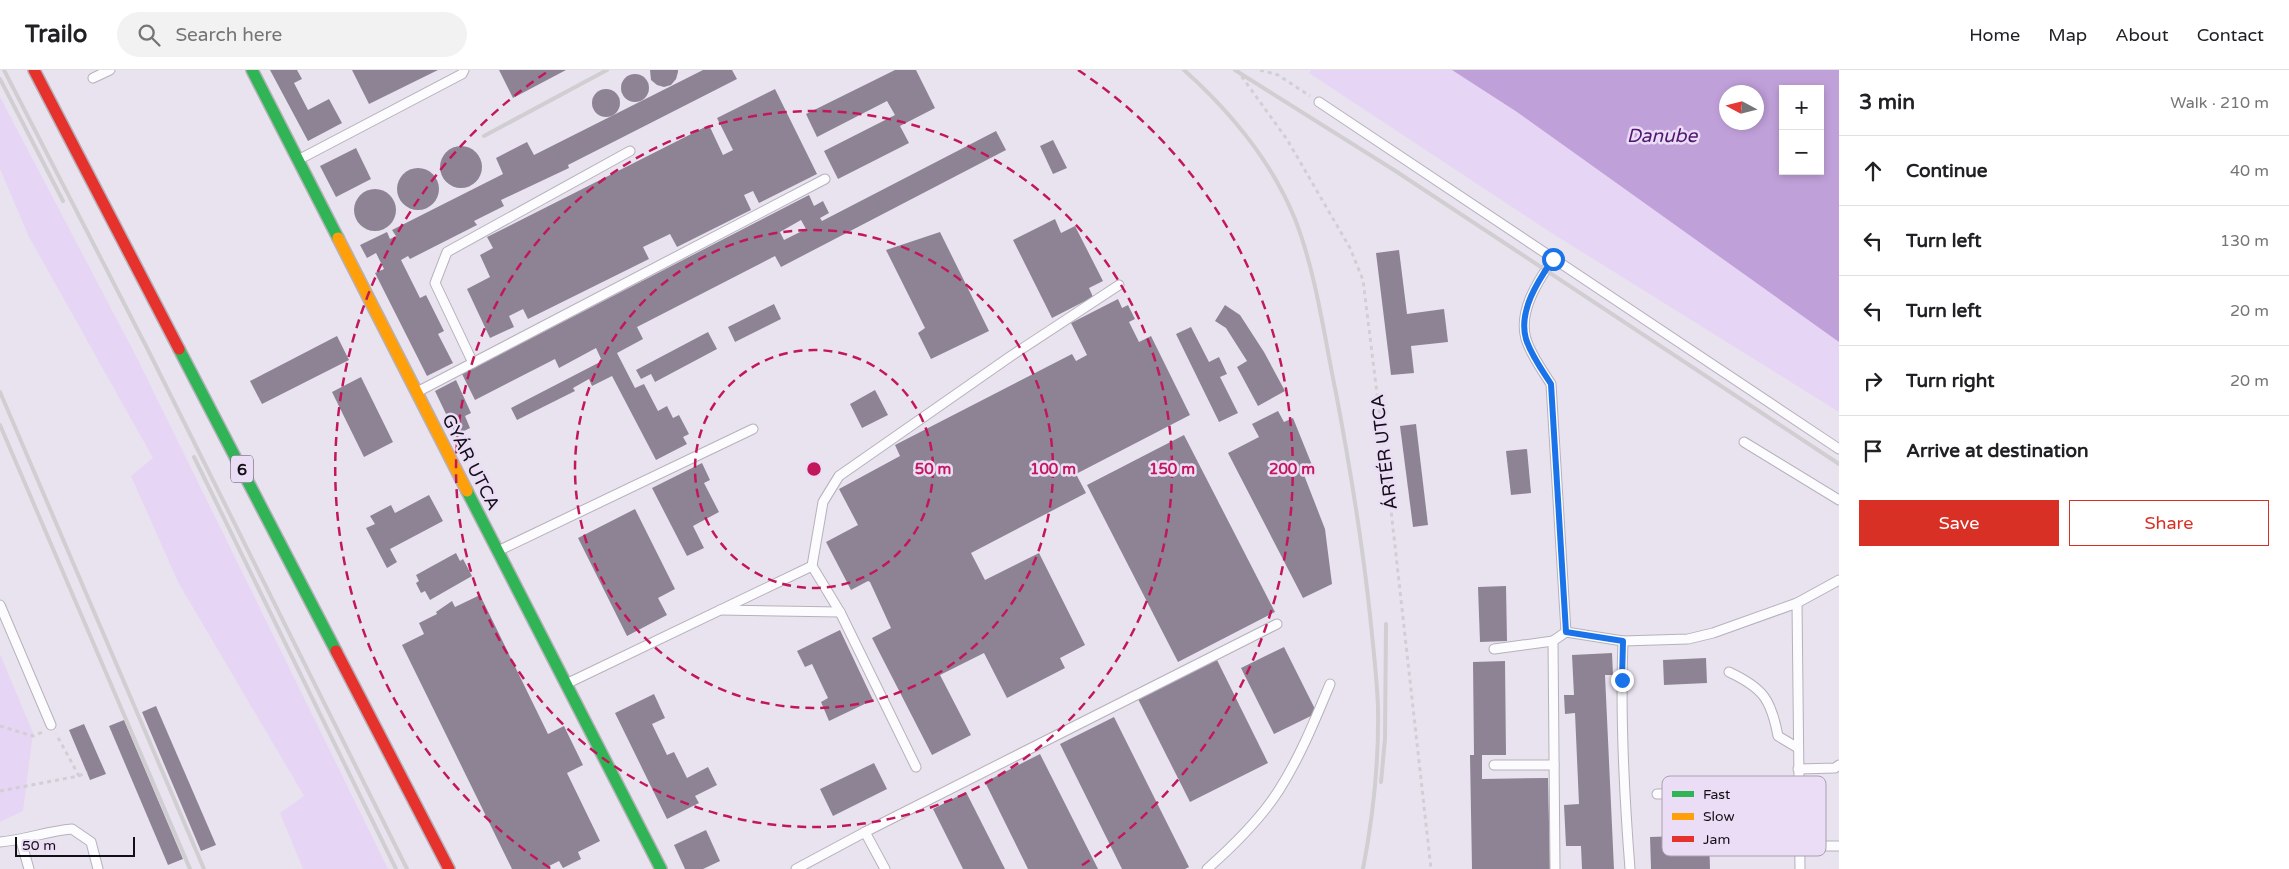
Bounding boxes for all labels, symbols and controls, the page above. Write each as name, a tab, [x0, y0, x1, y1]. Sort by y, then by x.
search box	[117, 12, 467, 57]
text: Trailo	[25, 20, 87, 49]
icon: search	[135, 21, 163, 49]
text: Search here	[175, 24, 282, 46]
text: Home	[1969, 24, 2020, 46]
text: Map	[2048, 24, 2087, 46]
text: About	[2115, 24, 2169, 46]
text: Contact	[2197, 24, 2264, 46]
north arrow	[1719, 85, 1764, 130]
map controls	[1779, 85, 1824, 175]
button: +	[1779, 85, 1824, 130]
text: 3 min	[1859, 90, 1915, 115]
text: Walk · 210 m	[2170, 93, 2269, 113]
water label: Danube	[1627, 125, 1699, 147]
button: −	[1779, 130, 1824, 175]
icon: ahead	[1859, 157, 1887, 185]
text: Continue	[1906, 160, 1988, 182]
text: 40 m	[2230, 161, 2269, 181]
icon: left	[1859, 227, 1887, 255]
text: Turn left	[1906, 230, 1982, 252]
text: 130 m	[2220, 231, 2269, 251]
route start	[1542, 248, 1565, 271]
icon: left	[1859, 297, 1887, 325]
text: Turn left	[1906, 300, 1982, 322]
text: 20 m	[2230, 301, 2269, 321]
icon: right	[1859, 367, 1887, 395]
text: Turn right	[1906, 370, 1994, 392]
text: 20 m	[2230, 371, 2269, 391]
street label: ÁRTÉR UTCA	[1366, 393, 1402, 511]
street label: GYÁR UTCA	[437, 410, 505, 514]
icon: arrive	[1859, 437, 1887, 465]
text: Arrive at destination	[1906, 440, 2089, 462]
road number: 6	[231, 456, 253, 482]
centre of rings	[805, 460, 823, 478]
text: 50 m	[915, 460, 951, 478]
text: 100 m	[1030, 460, 1076, 478]
text: 150 m	[1149, 460, 1195, 478]
text: 200 m	[1269, 460, 1315, 478]
button: Save	[1859, 500, 2059, 546]
button: Share	[2069, 500, 2269, 546]
route end	[1611, 669, 1634, 692]
legend	[1662, 776, 1826, 856]
text: Fast	[1703, 786, 1731, 803]
text: Slow	[1703, 808, 1735, 825]
text: Jam	[1703, 831, 1730, 848]
scale bar	[15, 834, 135, 857]
text: 50 m	[22, 837, 56, 854]

